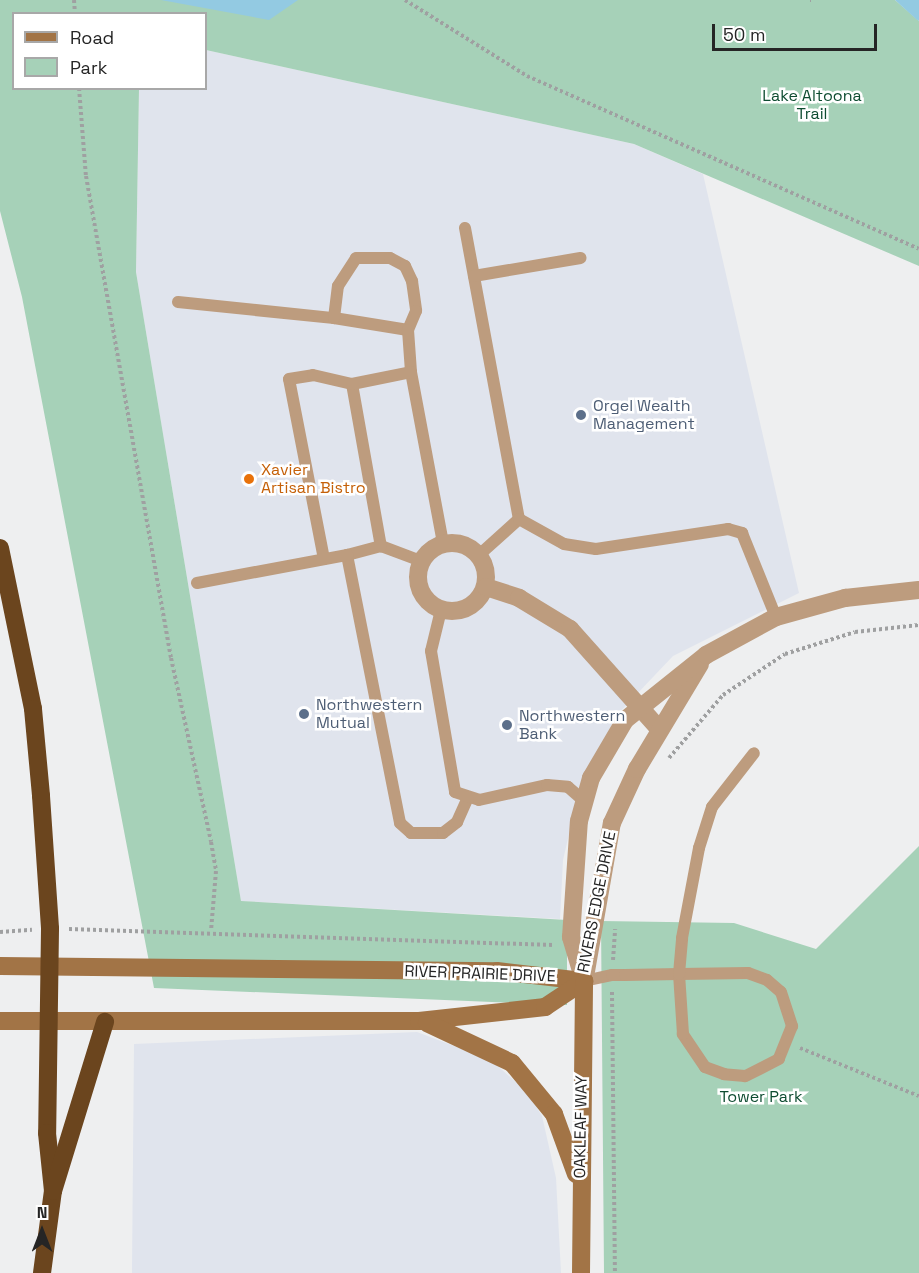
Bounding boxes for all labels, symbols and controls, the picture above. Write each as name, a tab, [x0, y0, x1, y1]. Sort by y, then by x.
legend	[12, 12, 207, 90]
scale bar	[715, 12, 880, 50]
text: 50 m	[723, 23, 765, 46]
text: Road	[70, 26, 114, 49]
text: Park	[70, 56, 107, 79]
park label: Lake Altoona Trail	[762, 86, 862, 124]
place label: Orgel Wealth Management	[593, 396, 695, 434]
marker: Orgel Wealth Management	[574, 408, 588, 422]
place label: Xavier Artisan Bistro	[261, 460, 366, 498]
marker: Xavier Artisan Bistro	[242, 472, 256, 486]
place label: Northwestern Mutual	[316, 695, 422, 733]
place label: Northwestern Bank	[519, 706, 625, 744]
marker: Northwestern Mutual	[297, 707, 311, 721]
marker: Northwestern Bank	[500, 718, 514, 732]
street label: RIVERS EDGE DRIVE	[574, 830, 620, 974]
street label: RIVER PRAIRIE DRIVE	[404, 962, 556, 986]
street label: OAKLEAF WAY	[571, 1075, 591, 1179]
park label: Tower Park	[719, 1087, 803, 1107]
north arrow	[12, 1201, 72, 1261]
text: N	[37, 1202, 47, 1223]

